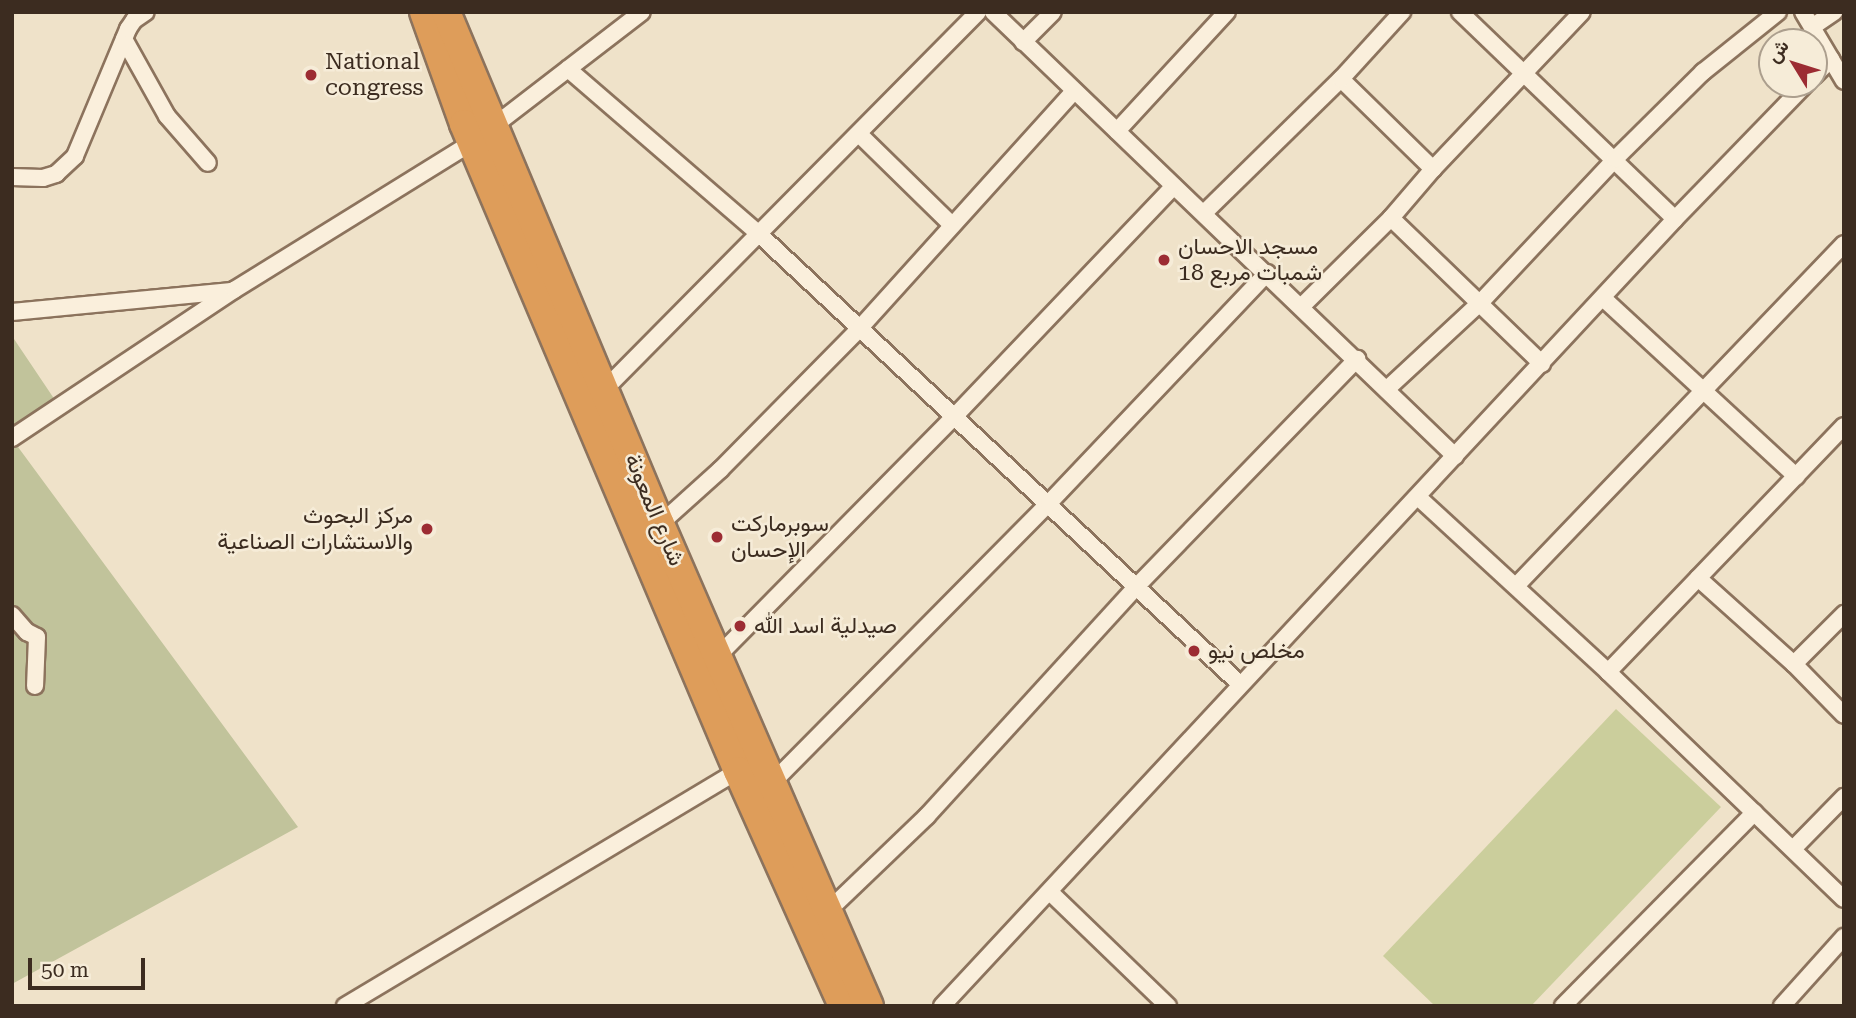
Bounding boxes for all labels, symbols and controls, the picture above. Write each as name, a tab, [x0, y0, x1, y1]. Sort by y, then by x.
north arrow	[1758, 28, 1828, 98]
text: ش	[1762, 35, 1794, 67]
place label: National congress	[325, 48, 423, 102]
marker: National congress	[303, 67, 319, 83]
place label: مسجد الاحسان شمبات مربع 18	[1178, 233, 1322, 287]
marker: مسجد الاحسان شمبات مربع 18	[1156, 252, 1172, 268]
street label: شارع المعونة	[618, 450, 690, 570]
place label: مركز البحوث والاستشارات الصناعية	[217, 502, 413, 556]
place label: سوبرماركت الإحسان	[731, 510, 829, 564]
marker: مركز البحوث والاستشارات الصناعية	[419, 521, 435, 537]
marker: سوبرماركت الإحسان	[709, 529, 725, 545]
place label: صيدلية اسد الله	[754, 612, 897, 640]
marker: صيدلية اسد الله	[732, 618, 748, 634]
place label: مخلص نيو	[1208, 637, 1305, 665]
marker: مخلص نيو	[1186, 643, 1202, 659]
scale bar	[32, 944, 149, 988]
text: 50 m	[41, 958, 89, 982]

